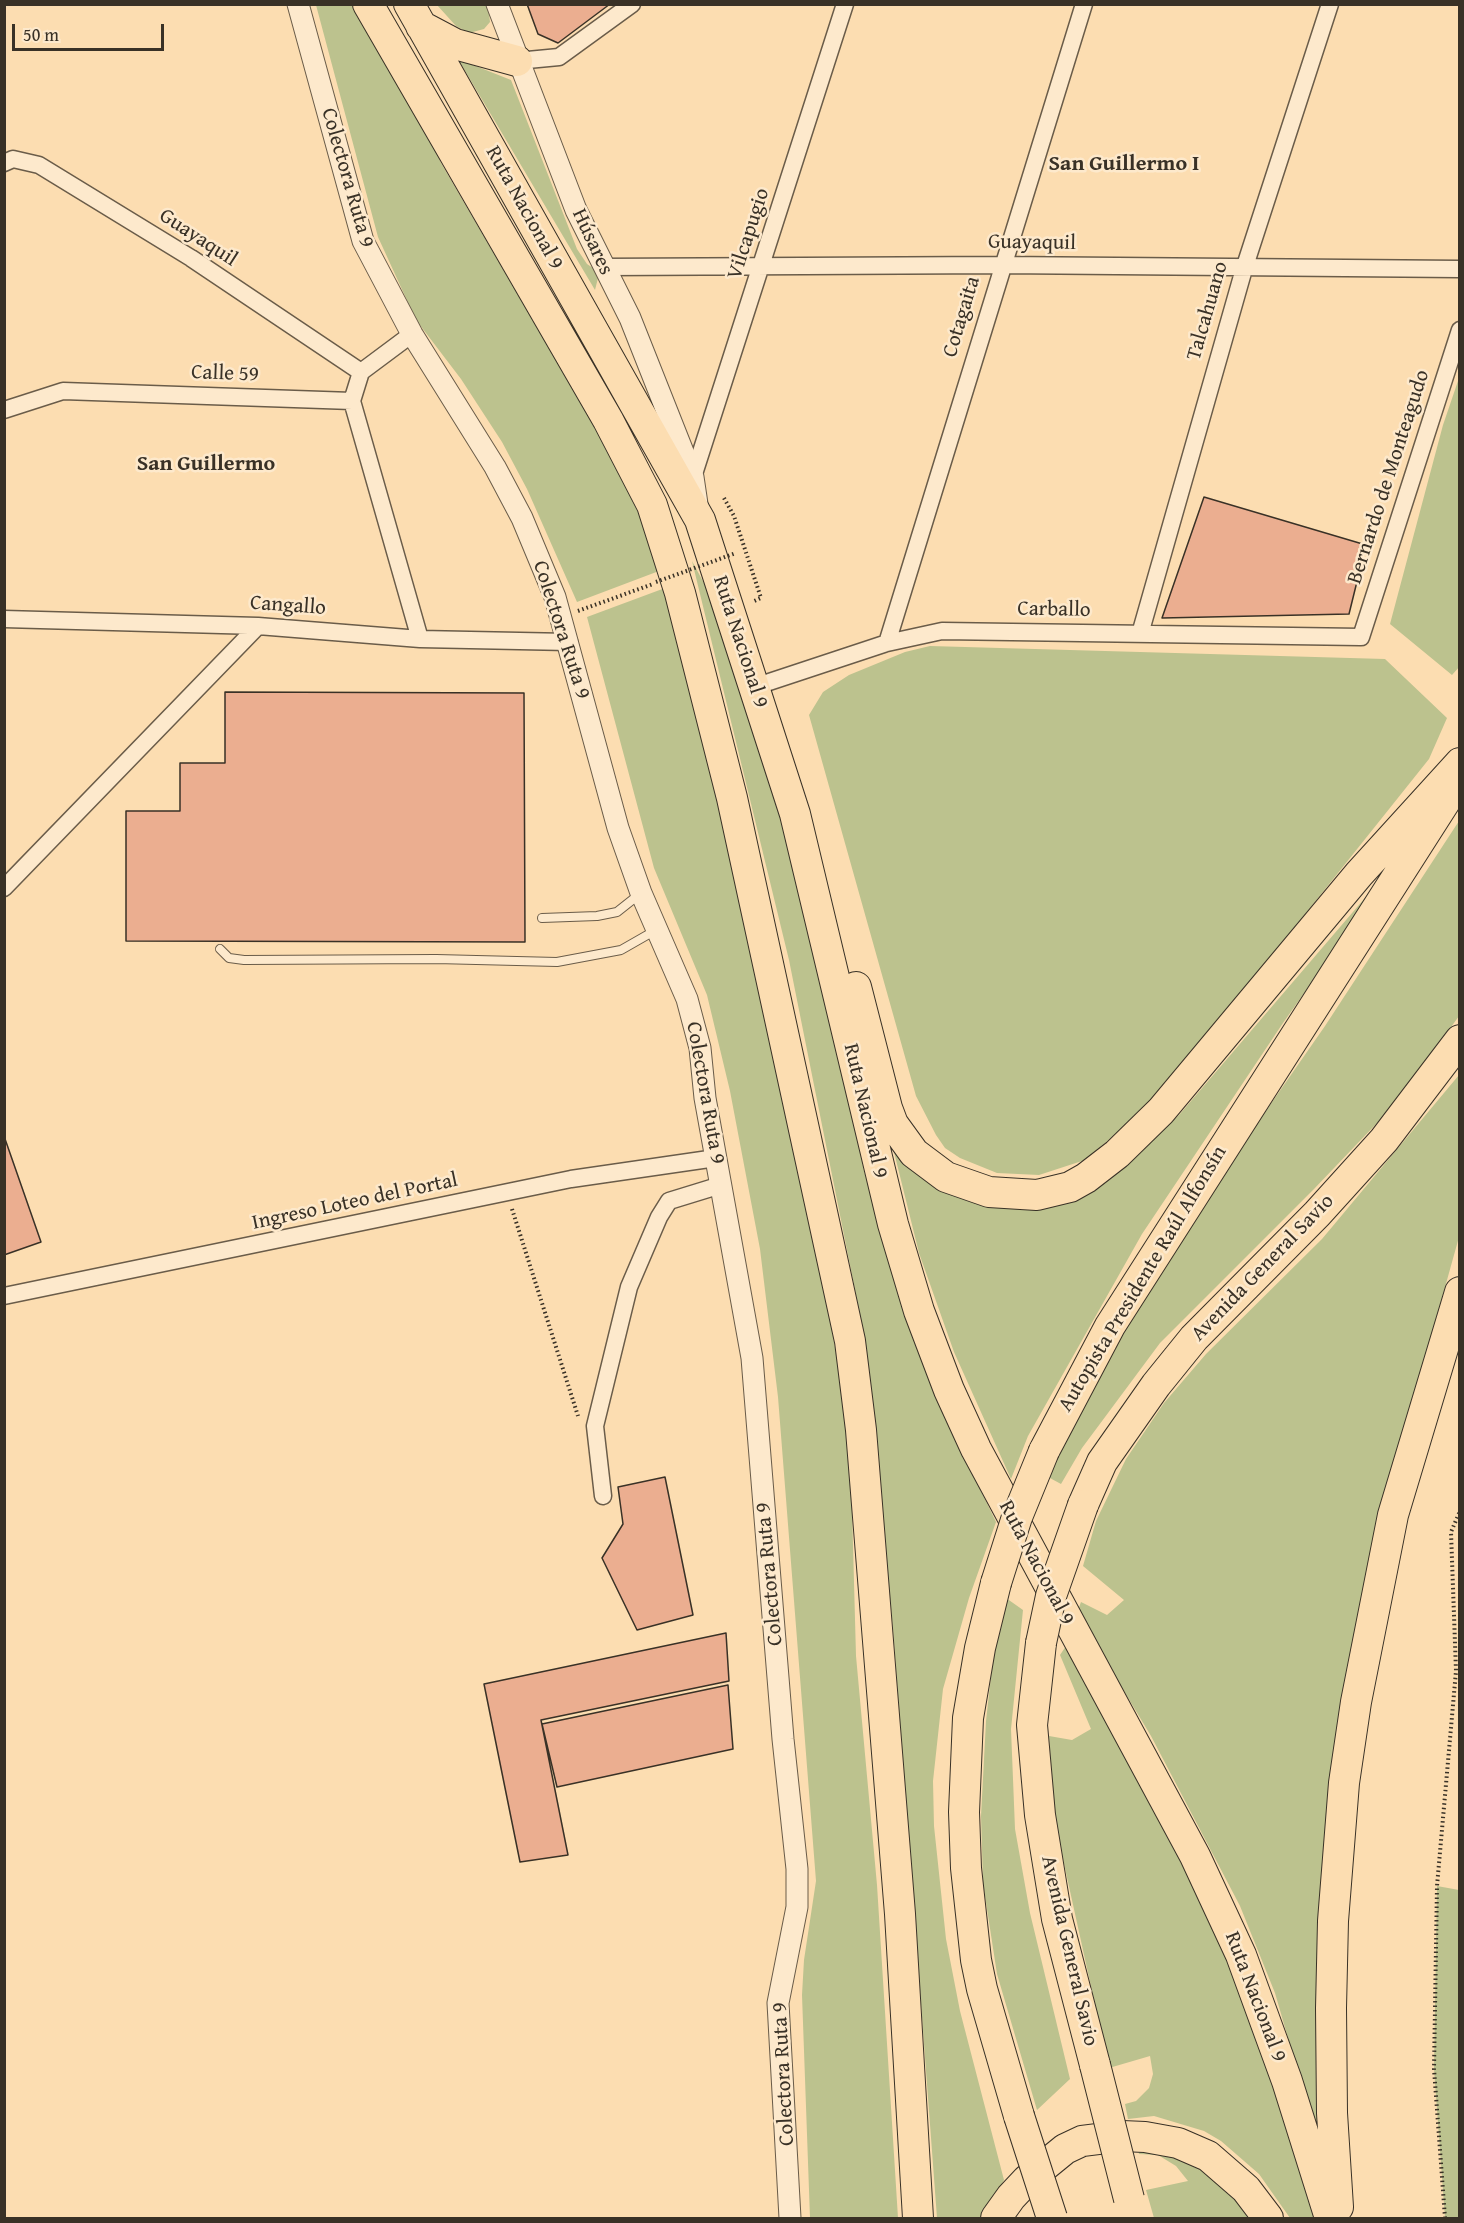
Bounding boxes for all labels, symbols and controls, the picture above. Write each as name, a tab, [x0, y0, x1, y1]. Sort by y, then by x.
scale bar	[15, 12, 166, 50]
text: 50 m	[23, 21, 59, 48]
street label: Colectora Ruta 9	[315, 105, 379, 251]
street label: Ruta Nacional 9	[480, 142, 568, 274]
district label: San Guillermo I	[1049, 151, 1199, 177]
street label: Vilcapugio	[722, 185, 776, 283]
street label: Guayaquil	[154, 203, 242, 273]
street label: Húsares	[566, 205, 618, 279]
street label: Guayaquil	[988, 230, 1076, 256]
street label: Talcahuano	[1182, 259, 1234, 363]
street label: Cotagaita	[938, 274, 986, 360]
street label: Calle 59	[191, 360, 259, 388]
street label: Bernardo de Monteagudo	[1342, 367, 1436, 587]
district label: San Guillermo	[137, 451, 275, 477]
street label: Colectora Ruta 9	[527, 558, 595, 702]
street label: Ruta Nacional 9	[707, 573, 773, 711]
street label: Cangallo	[249, 591, 327, 621]
street label: Carballo	[1017, 597, 1091, 623]
street label: Colectora Ruta 9	[680, 1020, 730, 1166]
street label: Ruta Nacional 9	[837, 1041, 893, 1181]
street label: Autopista Presidente Raúl Alfonsín	[1053, 1141, 1233, 1417]
street label: Ingreso Loteo del Portal	[250, 1168, 460, 1236]
street label: Avenida General Savio	[1186, 1189, 1340, 1347]
street label: Ruta Nacional 9	[993, 1496, 1079, 1630]
street label: Colectora Ruta 9	[751, 1501, 789, 1647]
street label: Avenida General Savio	[1035, 1853, 1103, 2049]
street label: Ruta Nacional 9	[1219, 1928, 1291, 2066]
street label: Colectora Ruta 9	[768, 2002, 800, 2146]

